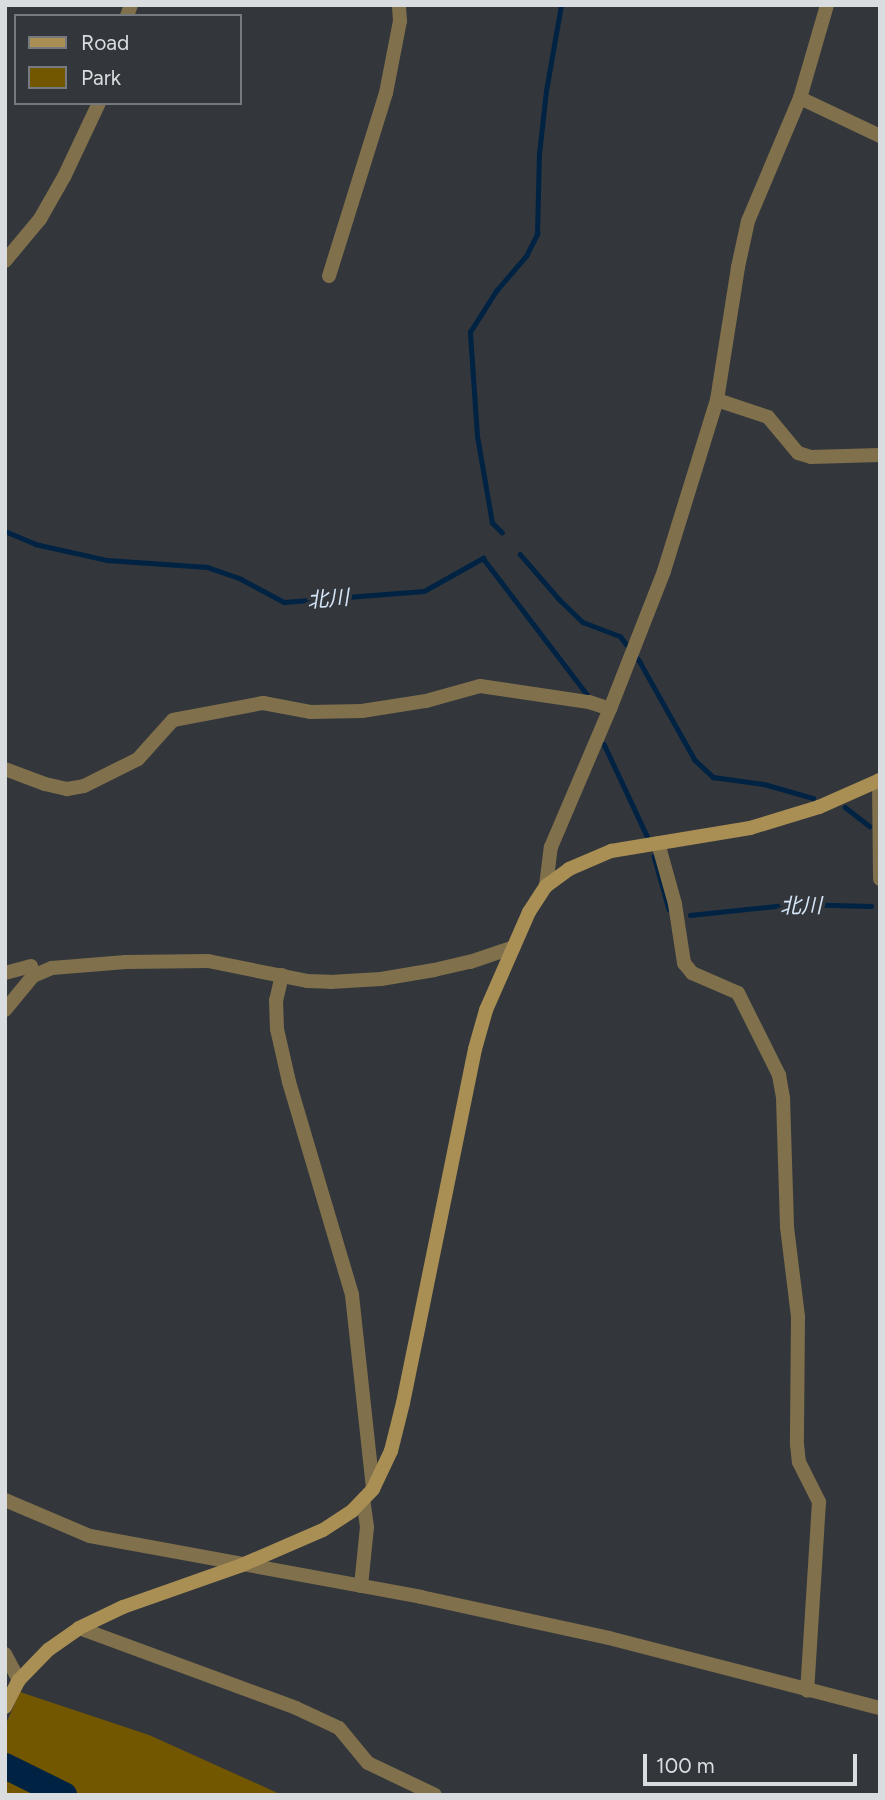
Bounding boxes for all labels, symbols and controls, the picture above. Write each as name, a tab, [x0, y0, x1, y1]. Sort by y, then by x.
legend	[14, 14, 242, 105]
text: Road	[81, 30, 129, 55]
text: Park	[81, 65, 121, 90]
water label: 北川	[306, 585, 350, 613]
water label: 北川	[780, 893, 822, 919]
scale bar	[647, 1741, 860, 1785]
text: 100 m	[656, 1753, 715, 1778]

